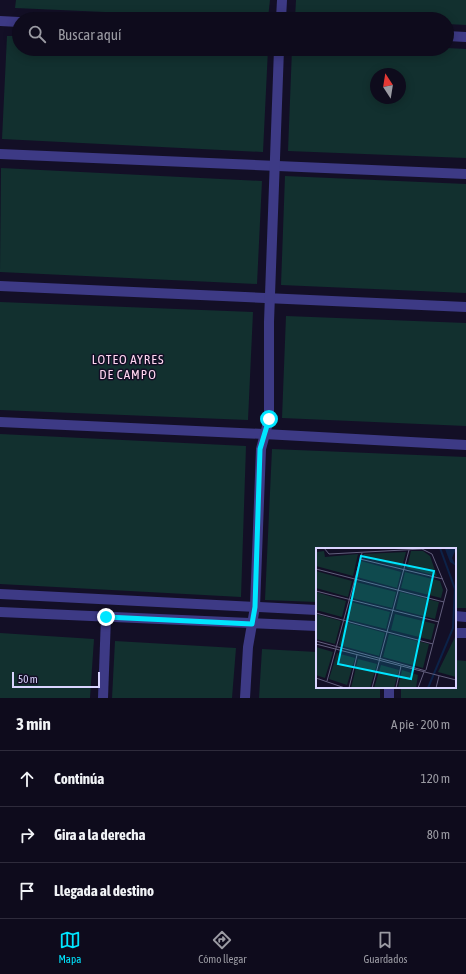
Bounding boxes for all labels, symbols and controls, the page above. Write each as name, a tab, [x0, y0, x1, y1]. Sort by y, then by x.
search box	[12, 12, 454, 56]
icon: search	[26, 23, 48, 45]
text: Buscar aquí	[58, 26, 121, 43]
north arrow	[370, 68, 406, 104]
district label: LOTEO AYRES DE CAMPO	[92, 352, 164, 382]
route start	[260, 410, 278, 428]
inset map	[316, 548, 456, 688]
route end	[97, 608, 115, 626]
scale bar	[12, 670, 100, 689]
text: 50 m	[18, 673, 38, 685]
text: 3 min	[16, 714, 51, 734]
text: A pie · 200 m	[391, 717, 450, 732]
icon: ahead	[16, 768, 38, 790]
text: Continúa	[54, 770, 104, 787]
text: 120 m	[421, 771, 450, 786]
icon: right	[16, 824, 38, 846]
text: Gira a la derecha	[54, 826, 145, 843]
text: 80 m	[427, 827, 450, 842]
icon: arrive	[16, 880, 38, 902]
text: Llegada al destino	[54, 882, 154, 899]
tab: Mapa	[58, 929, 81, 965]
tab: Cómo llegar	[198, 929, 247, 965]
tab: Guardados	[363, 929, 408, 965]

